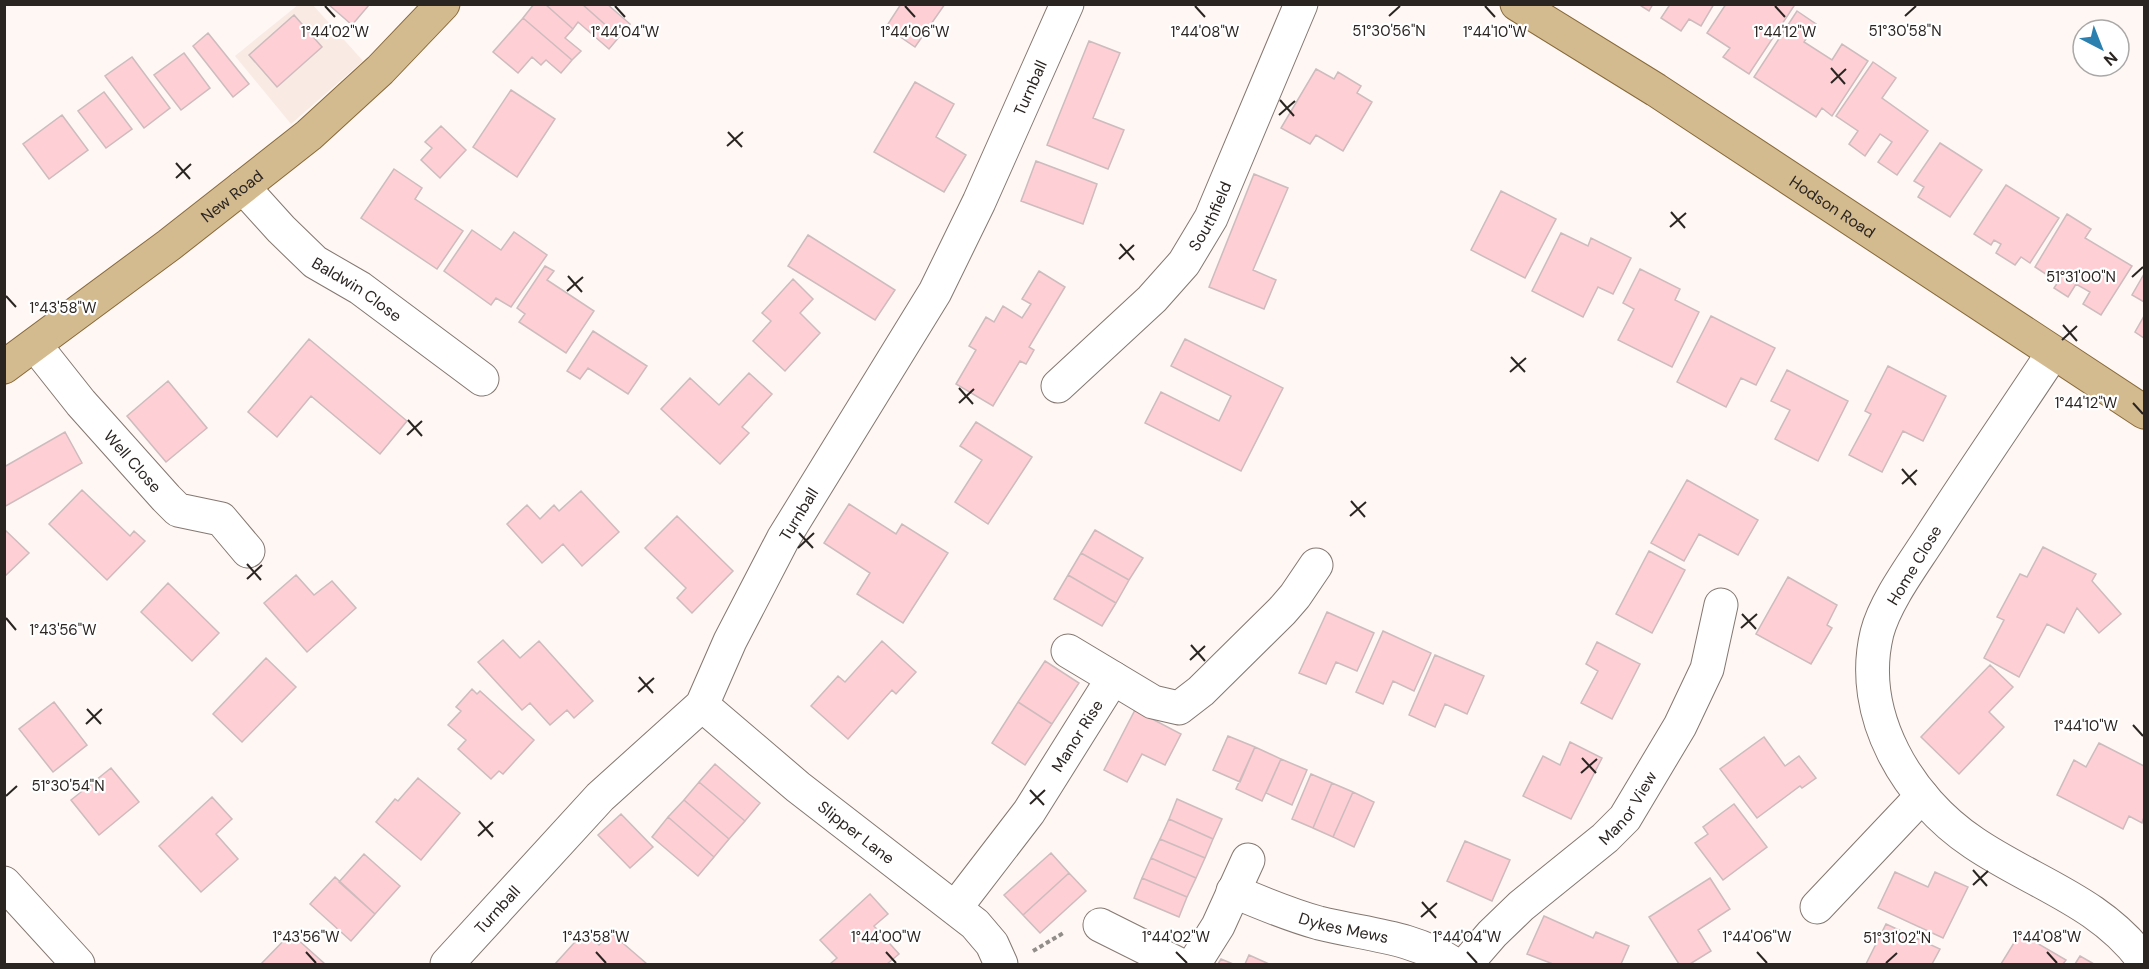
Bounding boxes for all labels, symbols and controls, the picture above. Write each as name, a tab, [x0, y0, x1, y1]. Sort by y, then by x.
north arrow	[2071, 18, 2131, 78]
text: 51°30'56"N	[1352, 21, 1426, 41]
text: 51°30'58"N	[1868, 21, 1942, 41]
text: 1°44'02"W	[301, 22, 370, 42]
text: 1°44'04"W	[591, 22, 660, 42]
text: 1°44'06"W	[881, 22, 950, 42]
text: 1°44'08"W	[1171, 22, 1240, 42]
text: 1°44'10"W	[1463, 22, 1528, 42]
text: 1°44'12"W	[1754, 22, 1817, 42]
text: N	[2099, 47, 2122, 70]
street label: Turnball	[1009, 57, 1052, 119]
street label: New Road	[197, 165, 267, 227]
street label: Hodson Road	[1785, 171, 1879, 243]
street label: Southfield	[1184, 178, 1236, 255]
street label: Baldwin Close	[308, 253, 406, 326]
text: 51°31'00"N	[2046, 267, 2116, 287]
text: 1°43'58"W	[30, 298, 97, 318]
text: 1°44'12"W	[2055, 393, 2118, 413]
street label: Well Close	[99, 426, 166, 497]
street label: Turnball	[775, 484, 823, 545]
street label: Home Close	[1882, 521, 1947, 609]
text: 1°43'56"W	[29, 620, 97, 640]
street label: Manor Rise	[1047, 696, 1108, 776]
text: 1°44'10"W	[2054, 716, 2119, 736]
street label: Manor View	[1594, 767, 1662, 850]
text: 51°30'54"N	[31, 776, 105, 796]
street label: Slipper Lane	[813, 796, 899, 869]
street label: Turnball	[470, 881, 525, 938]
street label: Dykes Mews	[1296, 908, 1391, 948]
text: 1°43'56"W	[272, 927, 340, 947]
text: 1°43'58"W	[563, 927, 630, 947]
text: 1°44'00"W	[851, 927, 921, 947]
text: 1°44'02"W	[1142, 927, 1211, 947]
text: 1°44'04"W	[1433, 927, 1502, 947]
text: 1°44'06"W	[1723, 927, 1792, 947]
text: 1°44'08"W	[2013, 927, 2082, 947]
text: 51°31'02"N	[1863, 928, 1931, 948]

